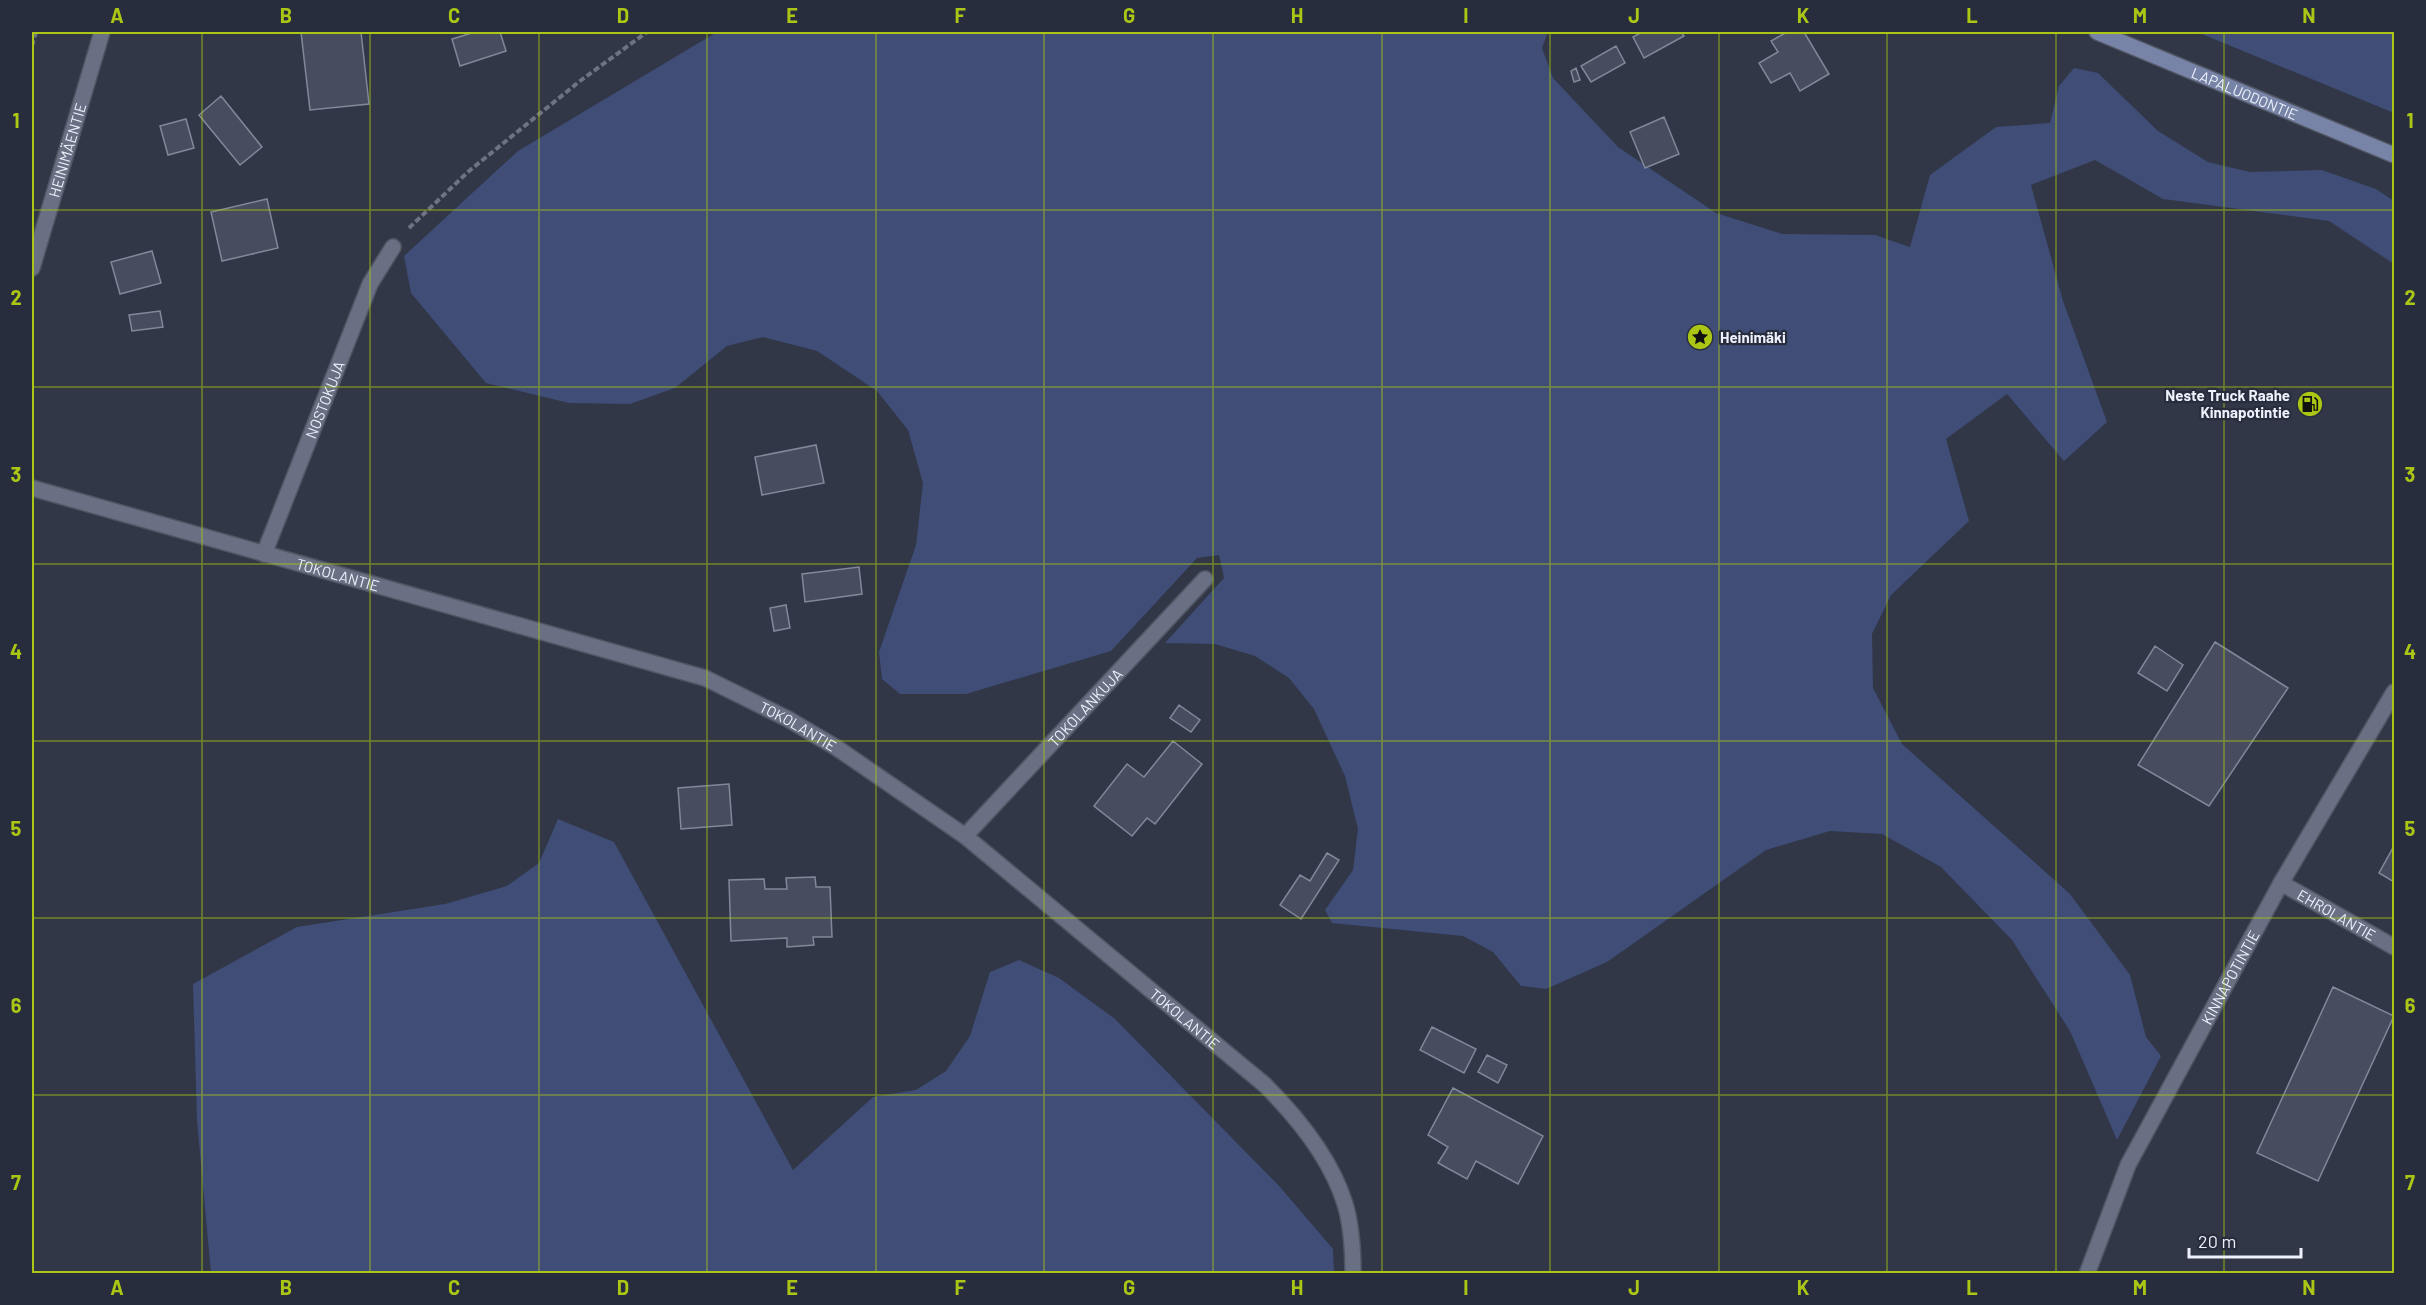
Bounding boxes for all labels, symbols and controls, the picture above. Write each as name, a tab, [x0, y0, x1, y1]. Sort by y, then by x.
text: A	[110, 3, 124, 27]
text: B	[280, 3, 292, 27]
text: C	[448, 3, 460, 27]
text: D	[617, 3, 629, 27]
text: E	[786, 3, 798, 27]
text: F	[954, 3, 966, 27]
text: G	[1123, 3, 1135, 27]
text: H	[1291, 3, 1303, 27]
text: I	[1463, 3, 1469, 27]
text: J	[1628, 3, 1640, 27]
text: K	[1797, 3, 1810, 27]
text: L	[1966, 3, 1978, 27]
text: M	[2133, 3, 2147, 27]
text: N	[2302, 3, 2316, 27]
street label: LAPALUODONTIE	[2189, 63, 2301, 123]
street label: HEINIMÄENTIE	[45, 101, 89, 199]
text: 1	[12, 108, 20, 132]
text: 1	[2406, 108, 2414, 132]
text: 2	[10, 285, 22, 309]
text: 2	[2404, 285, 2416, 309]
place icon: Heinimäki	[1685, 322, 1715, 352]
place label: Heinimäki	[1720, 328, 1786, 346]
street label: NOSTOKUJA	[301, 358, 348, 441]
place label: Neste Truck Raahe Kinnapotintie	[2165, 386, 2290, 421]
fuel station icon: Neste Truck Raahe Kinnapotintie	[2295, 389, 2325, 419]
text: 3	[11, 462, 21, 486]
text: 3	[2405, 462, 2415, 486]
street label: TOKOLANTIE	[294, 554, 382, 595]
text: 4	[10, 639, 22, 663]
text: 4	[2404, 639, 2416, 663]
street label: TOKOLANKUJA	[1044, 665, 1126, 750]
street label: TOKOLANTIE	[757, 697, 840, 755]
text: 5	[11, 816, 22, 840]
text: 5	[2405, 816, 2416, 840]
street label: EHROLANTIE	[2294, 885, 2379, 944]
street label: KINNAPOTINTIE	[2197, 927, 2263, 1027]
street label: TOKOLANTIE	[1146, 984, 1224, 1053]
text: 6	[11, 993, 22, 1017]
text: 6	[2405, 993, 2416, 1017]
text: 7	[11, 1170, 21, 1194]
text: 7	[2405, 1170, 2415, 1194]
scale bar	[2189, 1221, 2302, 1259]
text: 20 m	[2198, 1230, 2236, 1252]
text: A	[110, 1275, 124, 1299]
text: B	[280, 1275, 292, 1299]
text: C	[448, 1275, 460, 1299]
text: D	[617, 1275, 629, 1299]
text: E	[786, 1275, 798, 1299]
text: F	[954, 1275, 966, 1299]
text: G	[1123, 1275, 1135, 1299]
text: H	[1291, 1275, 1303, 1299]
text: I	[1463, 1275, 1469, 1299]
text: J	[1628, 1275, 1640, 1299]
text: K	[1797, 1275, 1810, 1299]
text: L	[1966, 1275, 1978, 1299]
text: M	[2133, 1275, 2147, 1299]
text: N	[2302, 1275, 2316, 1299]

